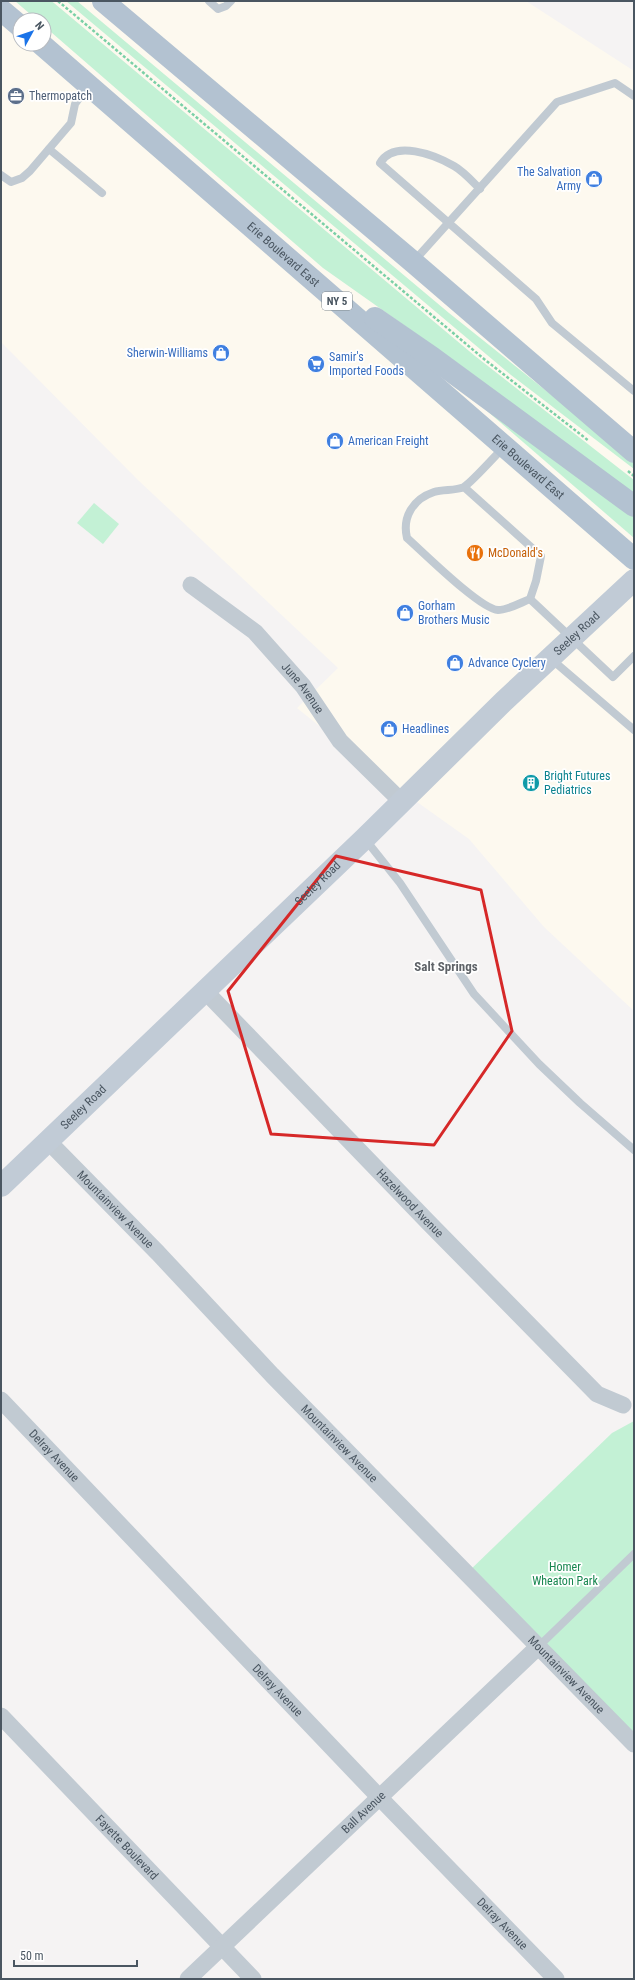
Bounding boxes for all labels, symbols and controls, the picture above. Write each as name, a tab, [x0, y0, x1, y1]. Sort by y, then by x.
north arrow	[12, 12, 52, 52]
text: N	[32, 19, 47, 33]
office icon: Thermopatch	[6, 86, 26, 106]
place label: Thermopatch	[29, 89, 92, 103]
place label: The Salvation Army	[517, 165, 581, 193]
shop icon: The Salvation Army	[584, 169, 604, 189]
street label: Erie Boulevard East	[244, 219, 323, 290]
road number: NY 5	[322, 292, 352, 310]
shop icon: Sherwin-Williams	[211, 343, 231, 363]
place label: Sherwin-Williams	[127, 346, 208, 360]
place label: Samir's Imported Foods	[329, 350, 404, 378]
supermarket icon: Samir's Imported Foods	[306, 354, 326, 374]
shop icon: American Freight	[325, 431, 345, 451]
street label: Erie Boulevard East	[489, 432, 567, 502]
place label: American Freight	[348, 434, 429, 448]
restaurant icon: McDonald's	[465, 543, 485, 563]
place label: McDonald's	[488, 546, 543, 560]
place label: Gorham Brothers Music	[418, 599, 490, 627]
shop icon: Gorham Brothers Music	[395, 603, 415, 623]
street label: Seeley Road	[551, 609, 603, 658]
shop icon: Advance Cyclery	[445, 653, 465, 673]
place label: Advance Cyclery	[468, 656, 546, 670]
street label: June Avenue	[279, 660, 327, 716]
shop icon: Headlines	[379, 719, 399, 739]
place label: Headlines	[402, 722, 449, 736]
place label: Bright Futures Pediatrics	[544, 769, 610, 797]
building icon: Bright Futures Pediatrics	[521, 773, 541, 793]
street label: Seeley Road	[292, 858, 343, 908]
district label: Salt Springs	[414, 959, 478, 974]
street label: Seeley Road	[58, 1082, 109, 1132]
street label: Hazelwood Avenue	[374, 1166, 447, 1241]
street label: Mountainview Avenue	[74, 1168, 157, 1252]
street label: Mountainview Avenue	[298, 1402, 381, 1486]
street label: Delray Avenue	[26, 1427, 82, 1485]
park label: Homer Wheaton Park	[532, 1560, 598, 1588]
street label: Mountainview Avenue	[525, 1633, 608, 1717]
street label: Delray Avenue	[249, 1661, 306, 1720]
street label: Ball Avenue	[339, 1788, 389, 1837]
street label: Fayette Boulevard	[93, 1812, 161, 1883]
street label: Delray Avenue	[474, 1895, 531, 1953]
scale bar	[14, 1942, 137, 1968]
text: 50 m	[20, 1949, 44, 1963]

